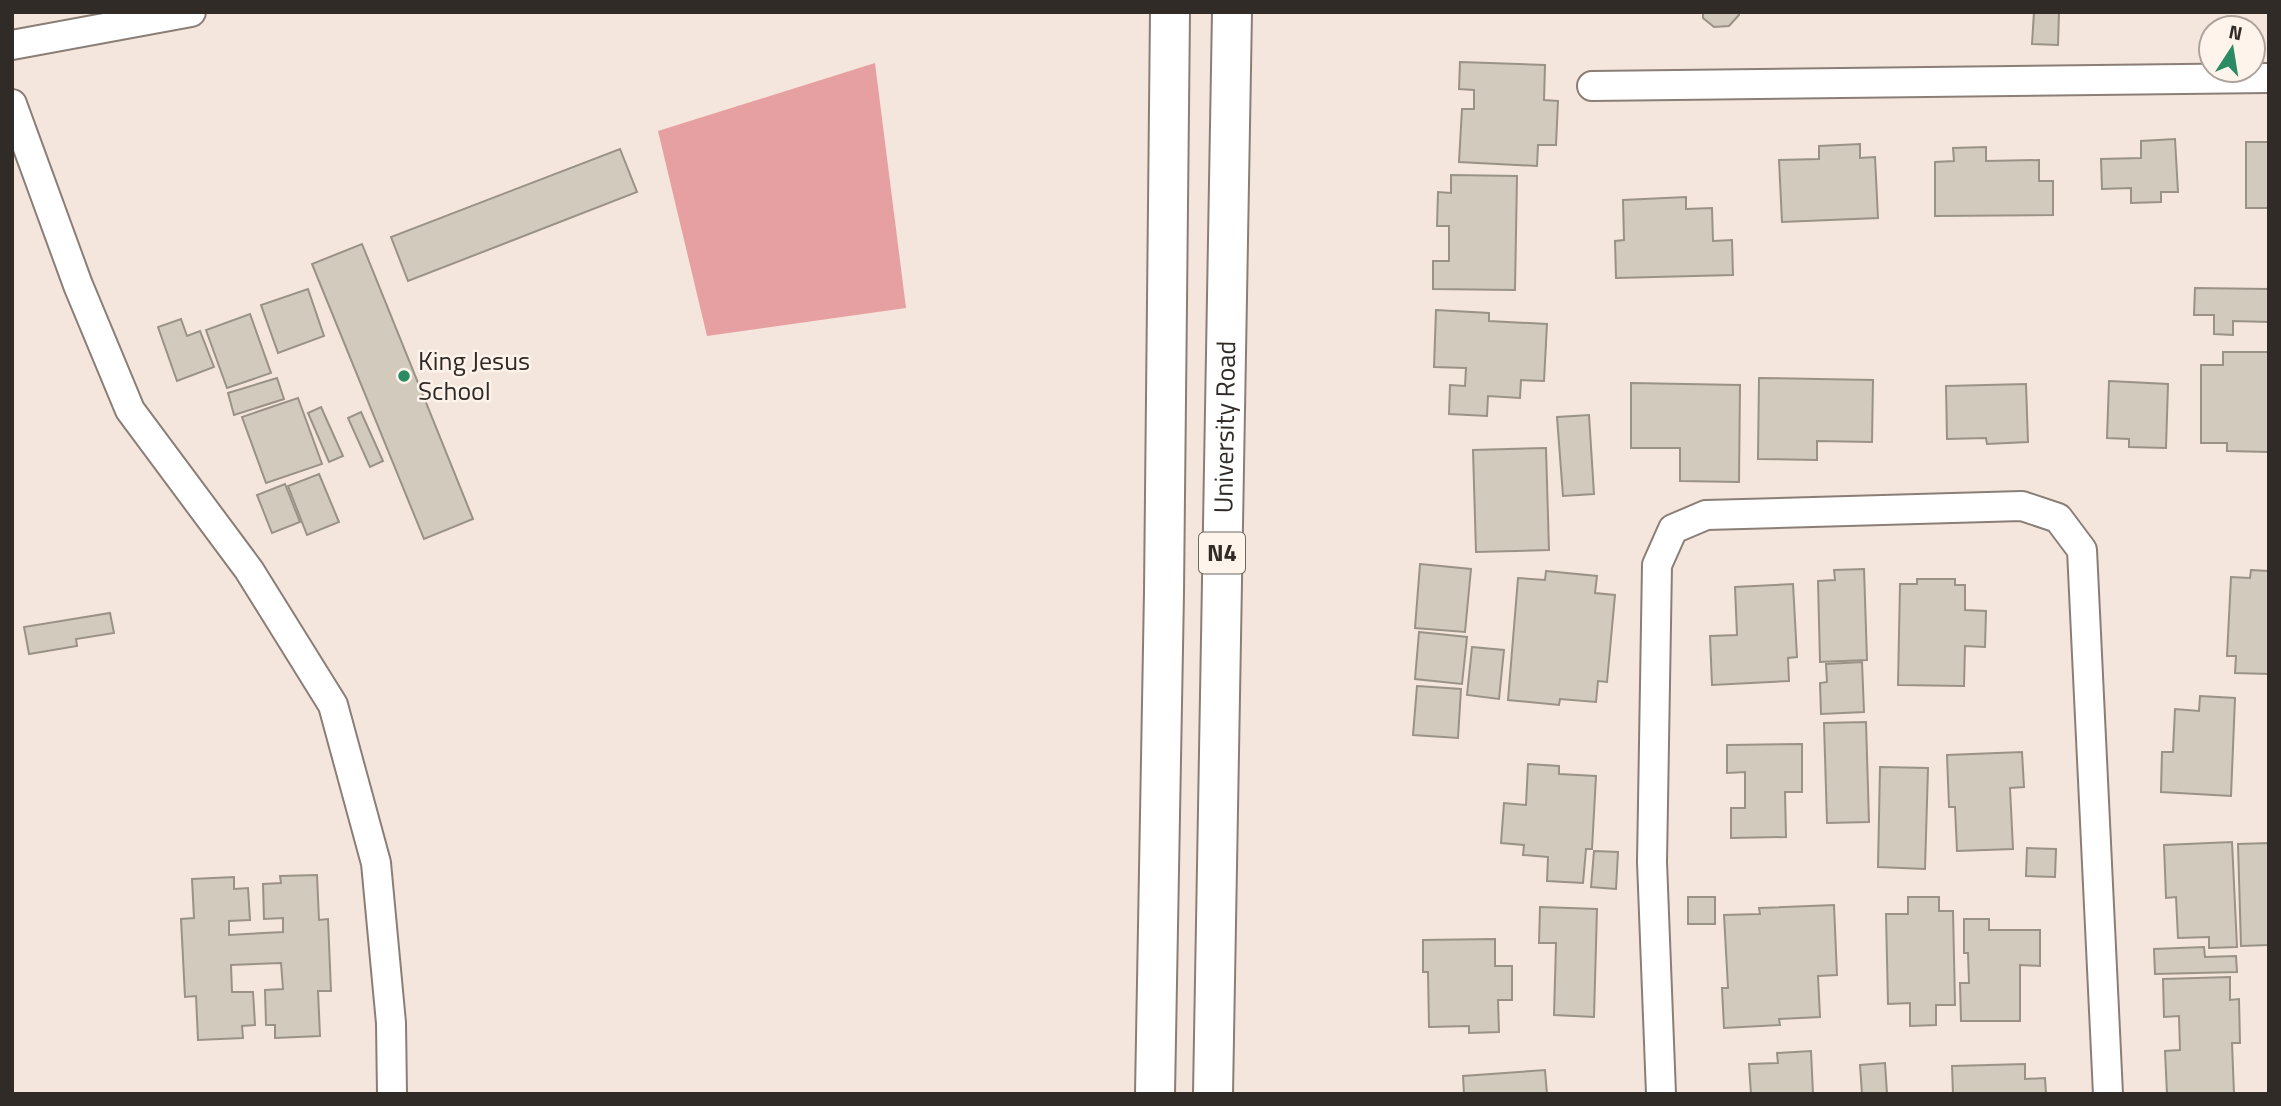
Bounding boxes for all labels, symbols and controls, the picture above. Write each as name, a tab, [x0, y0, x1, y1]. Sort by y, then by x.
north arrow	[2197, 14, 2267, 84]
text: N	[2226, 16, 2245, 47]
place label: King Jesus School	[418, 341, 530, 410]
street label: University Road	[1203, 341, 1245, 514]
marker: King Jesus School	[396, 368, 412, 384]
road number: N4	[1199, 532, 1245, 574]

